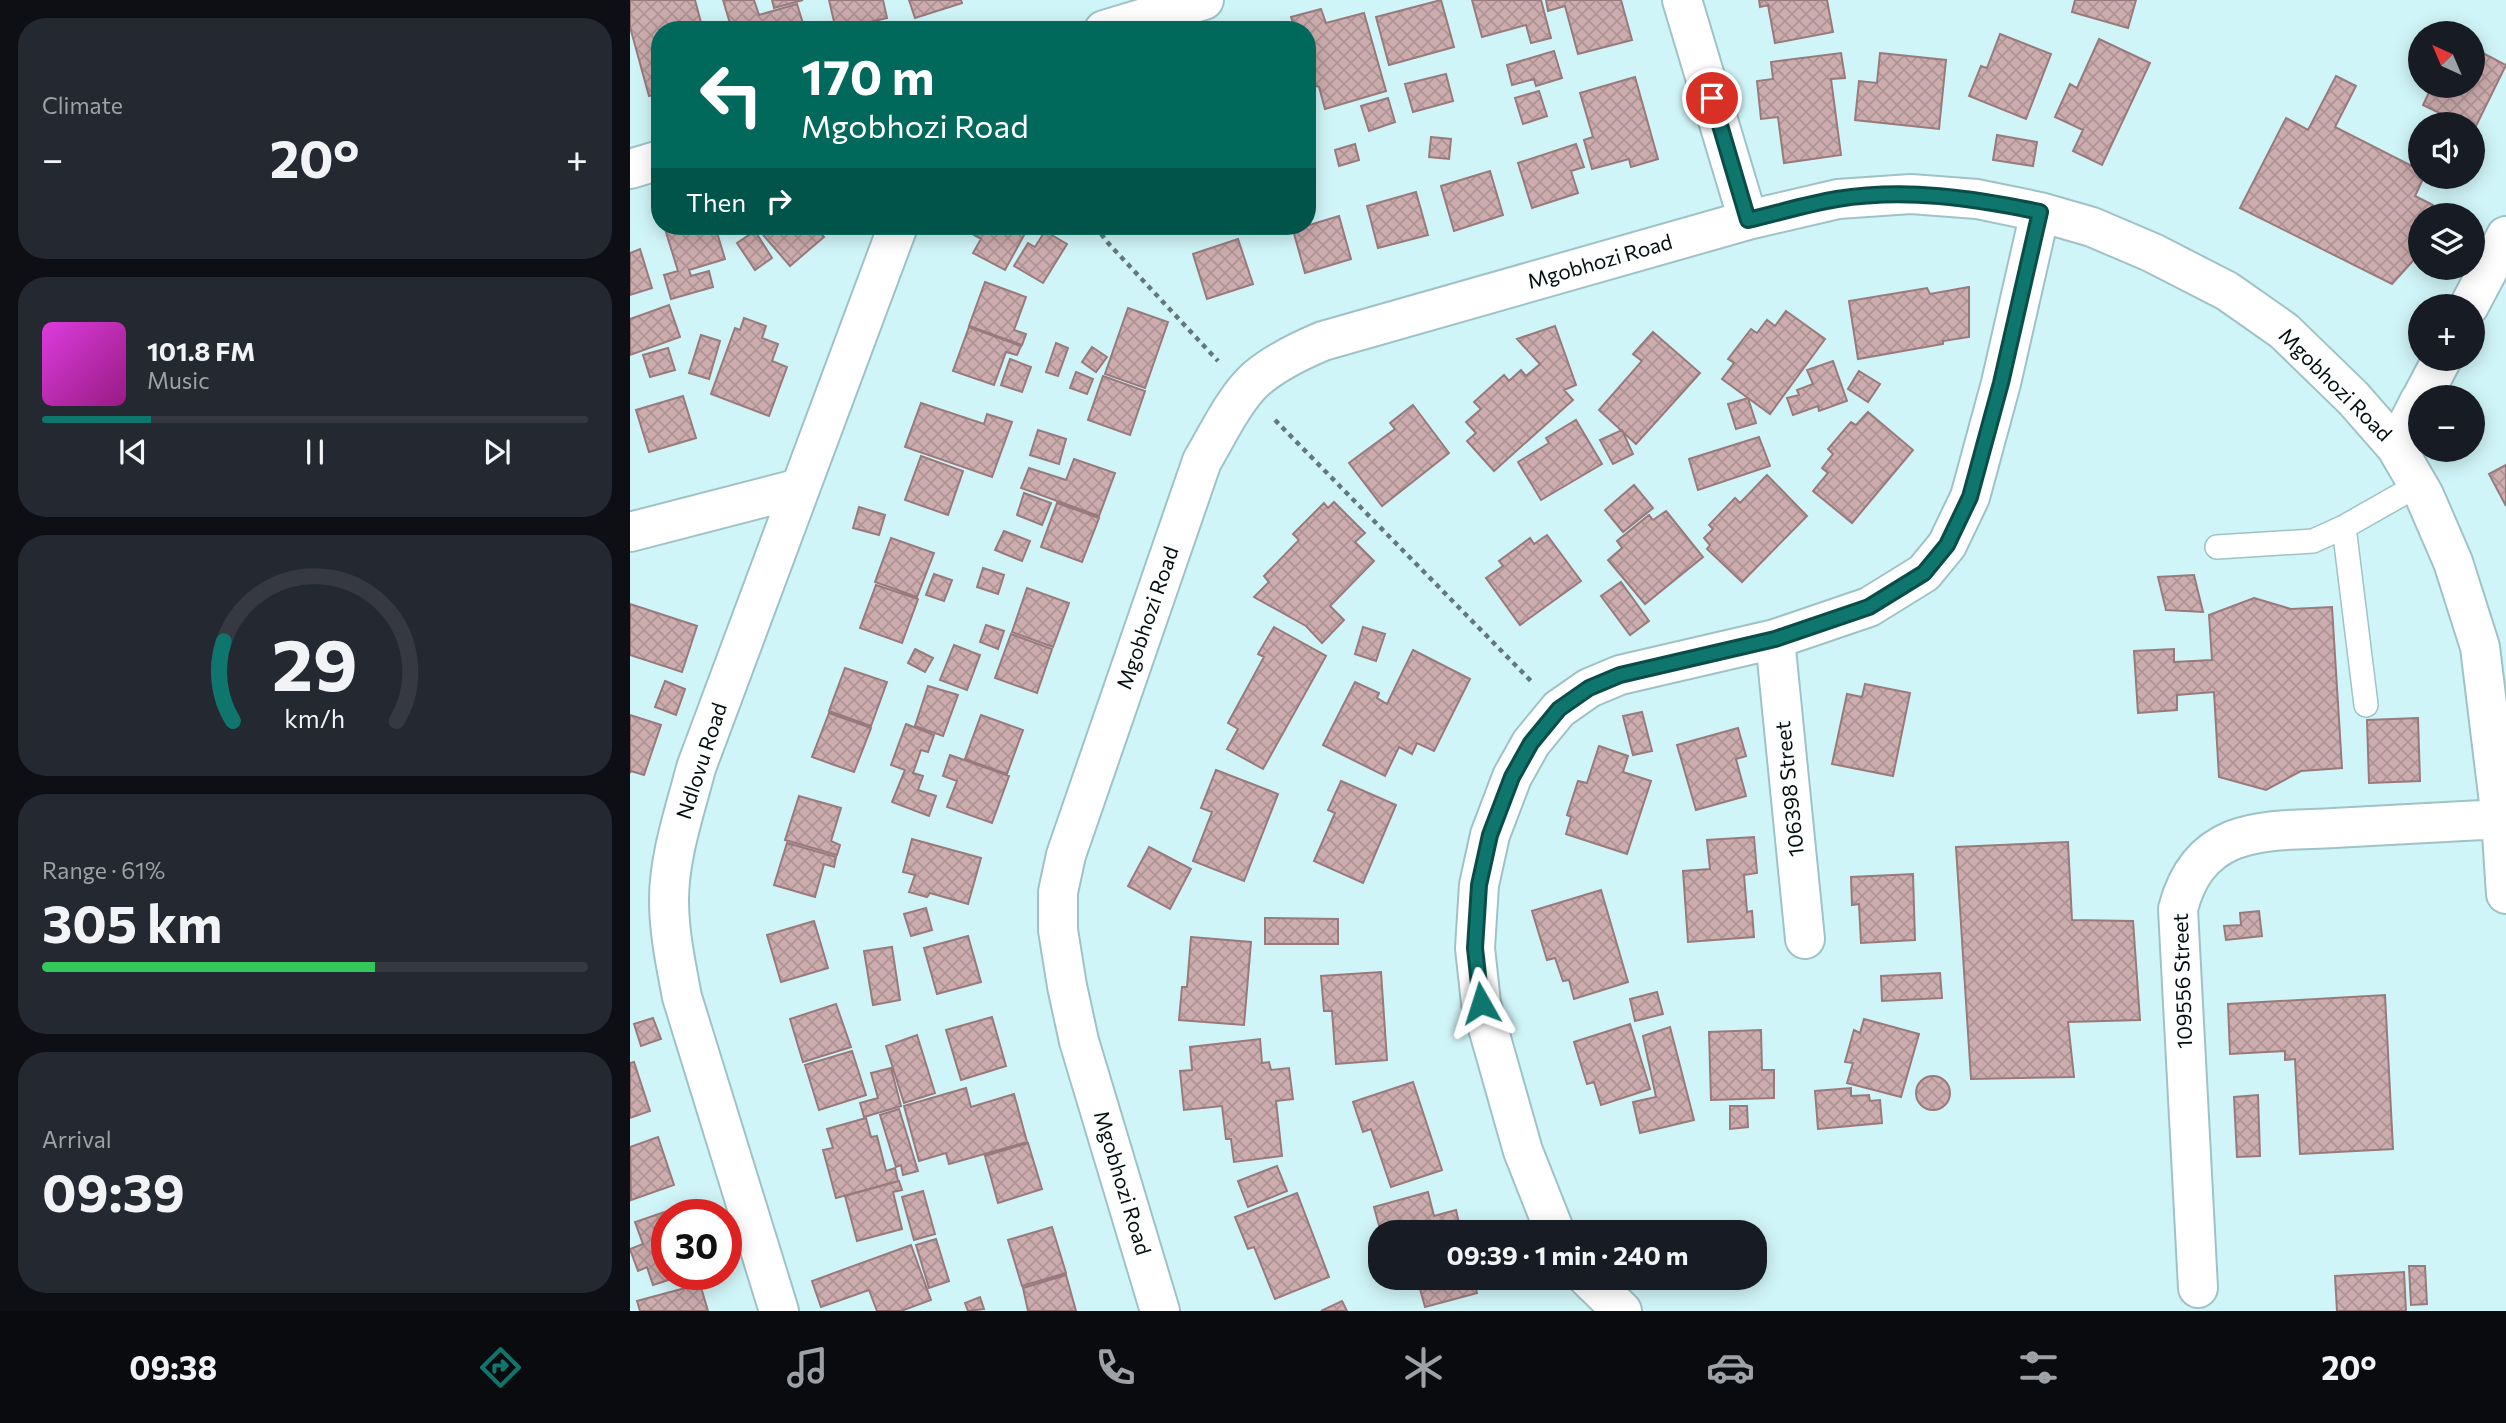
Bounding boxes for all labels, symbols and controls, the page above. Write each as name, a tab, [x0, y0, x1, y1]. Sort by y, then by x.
north arrow	[2408, 21, 2485, 98]
map controls	[2408, 21, 2485, 462]
text: 170 m	[801, 45, 934, 105]
icon: left	[686, 49, 777, 140]
pin	[1682, 68, 1742, 128]
icon: arrive	[1693, 79, 1731, 117]
text: Climate	[42, 91, 123, 119]
text: Mgobhozi Road	[801, 105, 1029, 145]
button: sound	[2408, 112, 2485, 189]
text: 20°	[270, 125, 360, 189]
text: −	[42, 134, 64, 181]
text: +	[566, 134, 588, 181]
icon: right	[760, 182, 798, 220]
text: Then	[686, 186, 746, 217]
button: layers	[2408, 203, 2485, 280]
street label: Mgobhozi Road	[1524, 228, 1675, 293]
button: +	[2408, 294, 2485, 371]
street label: Mgobhozi Road	[2274, 322, 2398, 446]
text: 101.8 FM	[147, 335, 255, 366]
text: Music	[147, 366, 210, 394]
button: −	[2408, 385, 2485, 462]
icon: previous	[114, 433, 152, 471]
icon: pause	[296, 433, 334, 471]
icon: next	[478, 433, 516, 471]
street label: Mgobhozi Road	[1110, 543, 1183, 692]
text: 29	[272, 618, 358, 707]
street label: Ndlovu Road	[670, 699, 731, 822]
text: km/h	[285, 703, 345, 733]
street label: 106398 Street	[1769, 720, 1808, 858]
text: Range · 61%	[42, 856, 165, 884]
text: 305 km	[42, 890, 222, 954]
street label: 109556 Street	[2167, 913, 2196, 1049]
position arrow	[1444, 966, 1518, 1040]
street label: Mgobhozi Road	[1090, 1107, 1157, 1258]
text: Arrival	[42, 1125, 112, 1153]
text: 09:39	[42, 1159, 185, 1223]
speed limit sign: 30	[651, 1199, 742, 1290]
text: 09:39 · 1 min · 240 m	[1446, 1239, 1689, 1270]
icon: directions	[476, 1343, 525, 1392]
icon: music	[783, 1343, 832, 1392]
icon: phone	[1091, 1343, 1140, 1392]
icon: climate	[1399, 1343, 1448, 1392]
icon: car	[1706, 1343, 1755, 1392]
icon: filters	[2014, 1343, 2063, 1392]
text: 09:38	[129, 1347, 217, 1387]
text: 20°	[2321, 1347, 2377, 1387]

